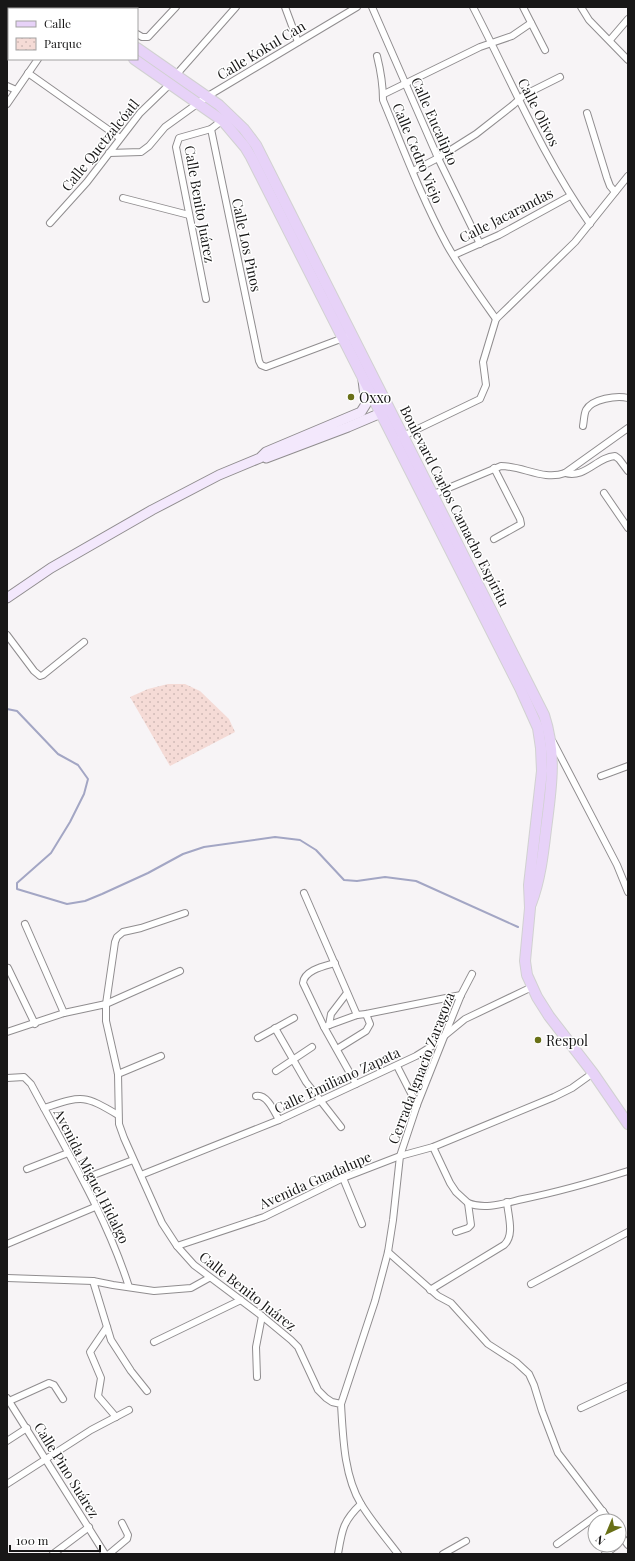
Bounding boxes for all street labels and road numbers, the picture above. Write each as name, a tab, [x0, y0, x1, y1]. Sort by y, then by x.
street label: Calle Kokul Can	[213, 16, 309, 84]
street label: Calle Eucalipto	[407, 74, 463, 168]
street label: Calle Olivos	[514, 75, 564, 149]
street label: Calle Quetzalcóatl	[57, 95, 143, 195]
street label: Calle Cedro Viejo	[388, 100, 448, 207]
street label: Calle Benito Juárez	[180, 144, 220, 264]
street label: Calle Jacarandas	[456, 183, 556, 247]
street label: Calle Los Pinos	[228, 196, 266, 294]
street label: Boulevard Carlos Camacho Espíritu	[396, 402, 514, 610]
street label: Cerrada Ignacio Zaragoza	[383, 989, 459, 1147]
street label: Calle Emiliano Zapata	[271, 1042, 403, 1118]
street label: Avenida Miguel Hidalgo	[49, 1105, 134, 1247]
street label: Avenida Guadalupe	[255, 1147, 374, 1214]
street label: Calle Benito Juárez	[195, 1247, 301, 1335]
street label: Calle Pino Suárez	[30, 1419, 104, 1522]

